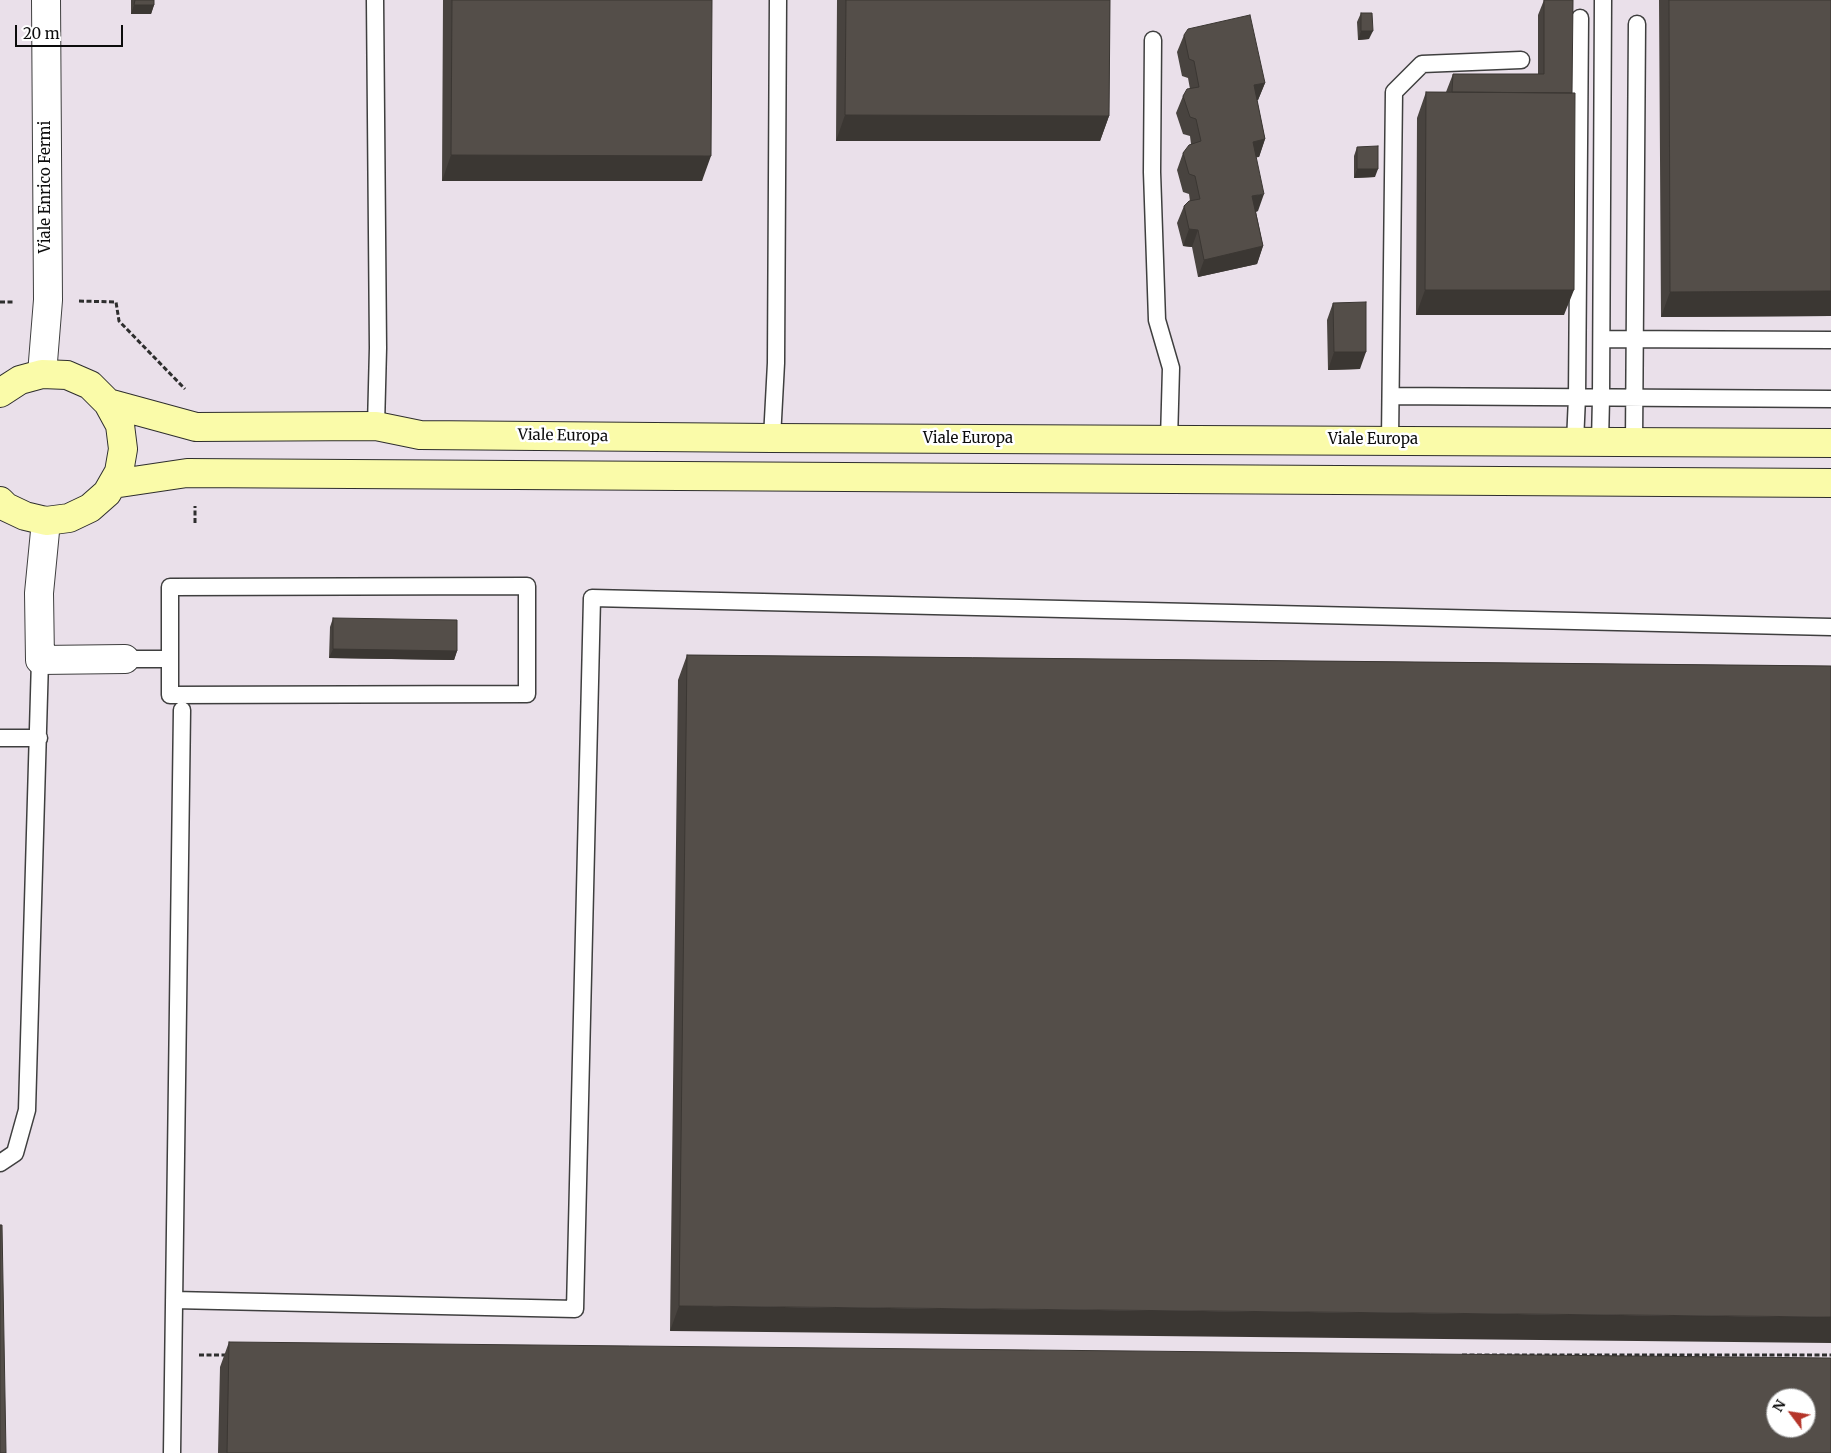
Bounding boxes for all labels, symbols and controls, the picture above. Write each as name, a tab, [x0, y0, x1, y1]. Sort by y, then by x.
scale bar	[18, 15, 125, 47]
text: 20 m	[23, 24, 60, 43]
street label: Viale Enrico Fermi	[37, 121, 55, 253]
street label: Viale Europa	[518, 426, 608, 446]
street label: Viale Europa	[923, 430, 1013, 448]
street label: Viale Europa	[1328, 431, 1418, 449]
north arrow	[1766, 1388, 1816, 1438]
text: N	[1768, 1396, 1790, 1415]

